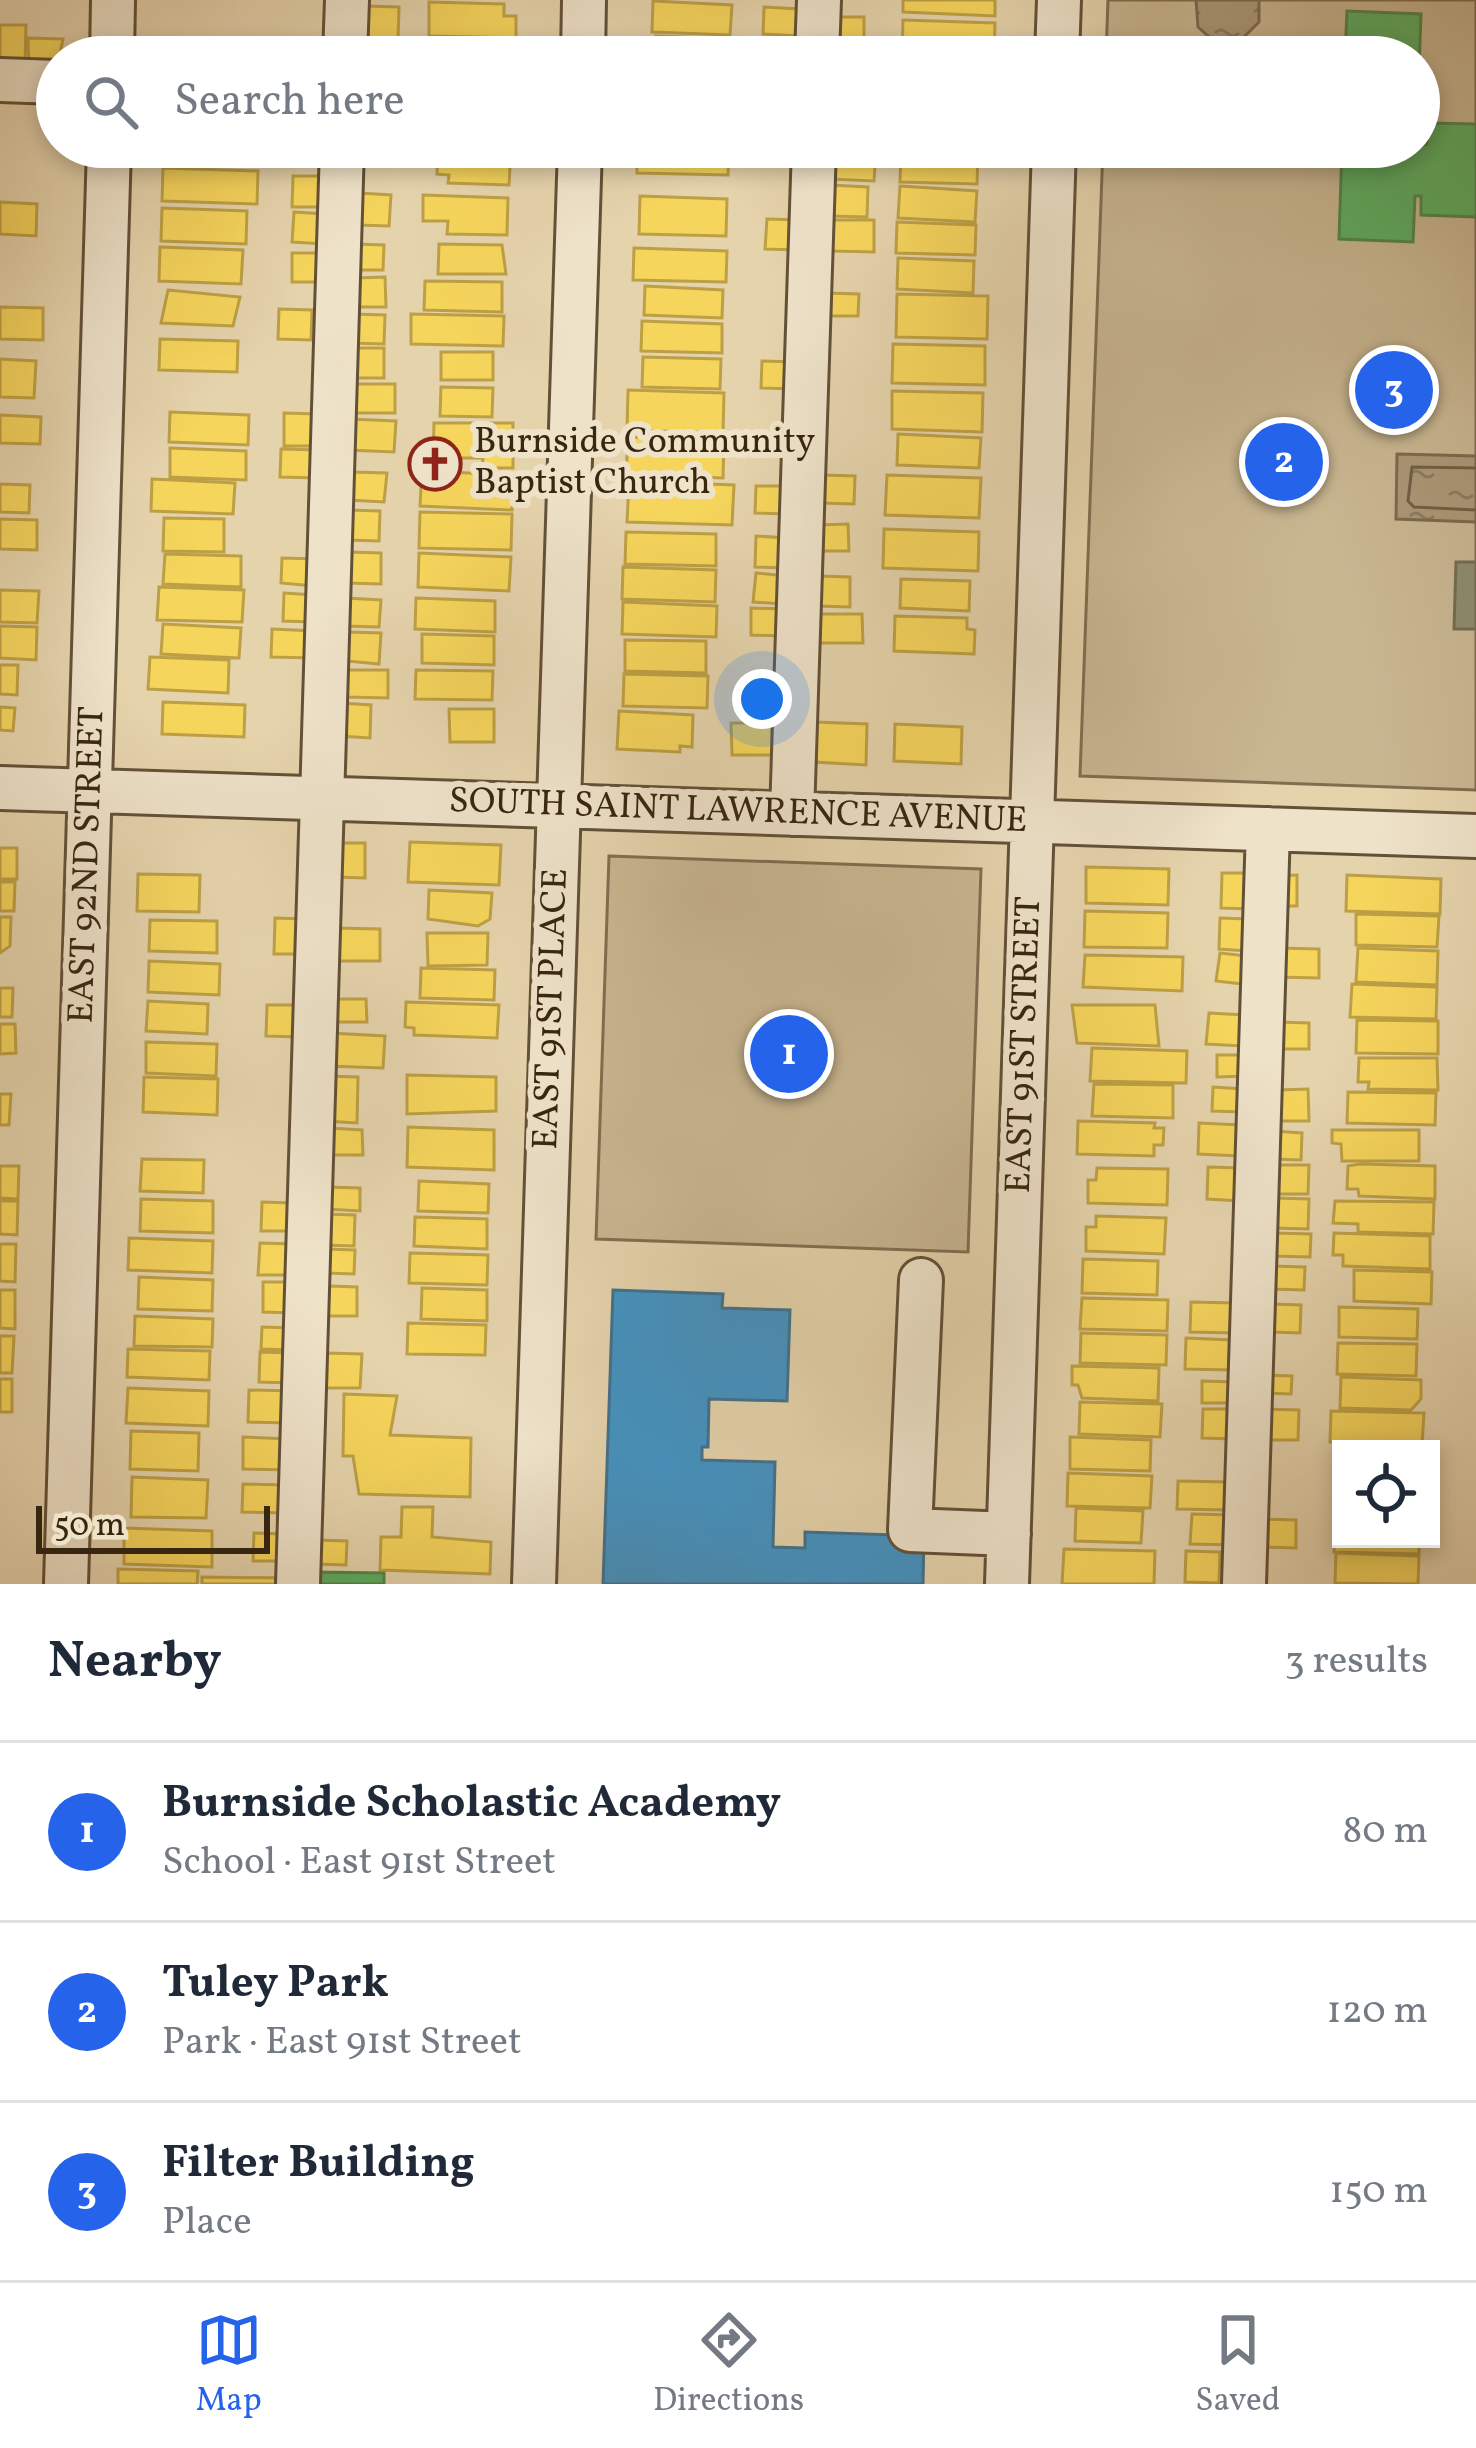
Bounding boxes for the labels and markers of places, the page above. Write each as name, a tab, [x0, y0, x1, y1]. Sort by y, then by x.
pin: 3	[1355, 345, 1433, 435]
pin: 2	[1245, 417, 1323, 507]
place label: Burnside Community Baptist Church	[474, 418, 815, 509]
church icon: Burnside Community Baptist Church	[407, 436, 463, 492]
pin: 1	[750, 1009, 828, 1099]

